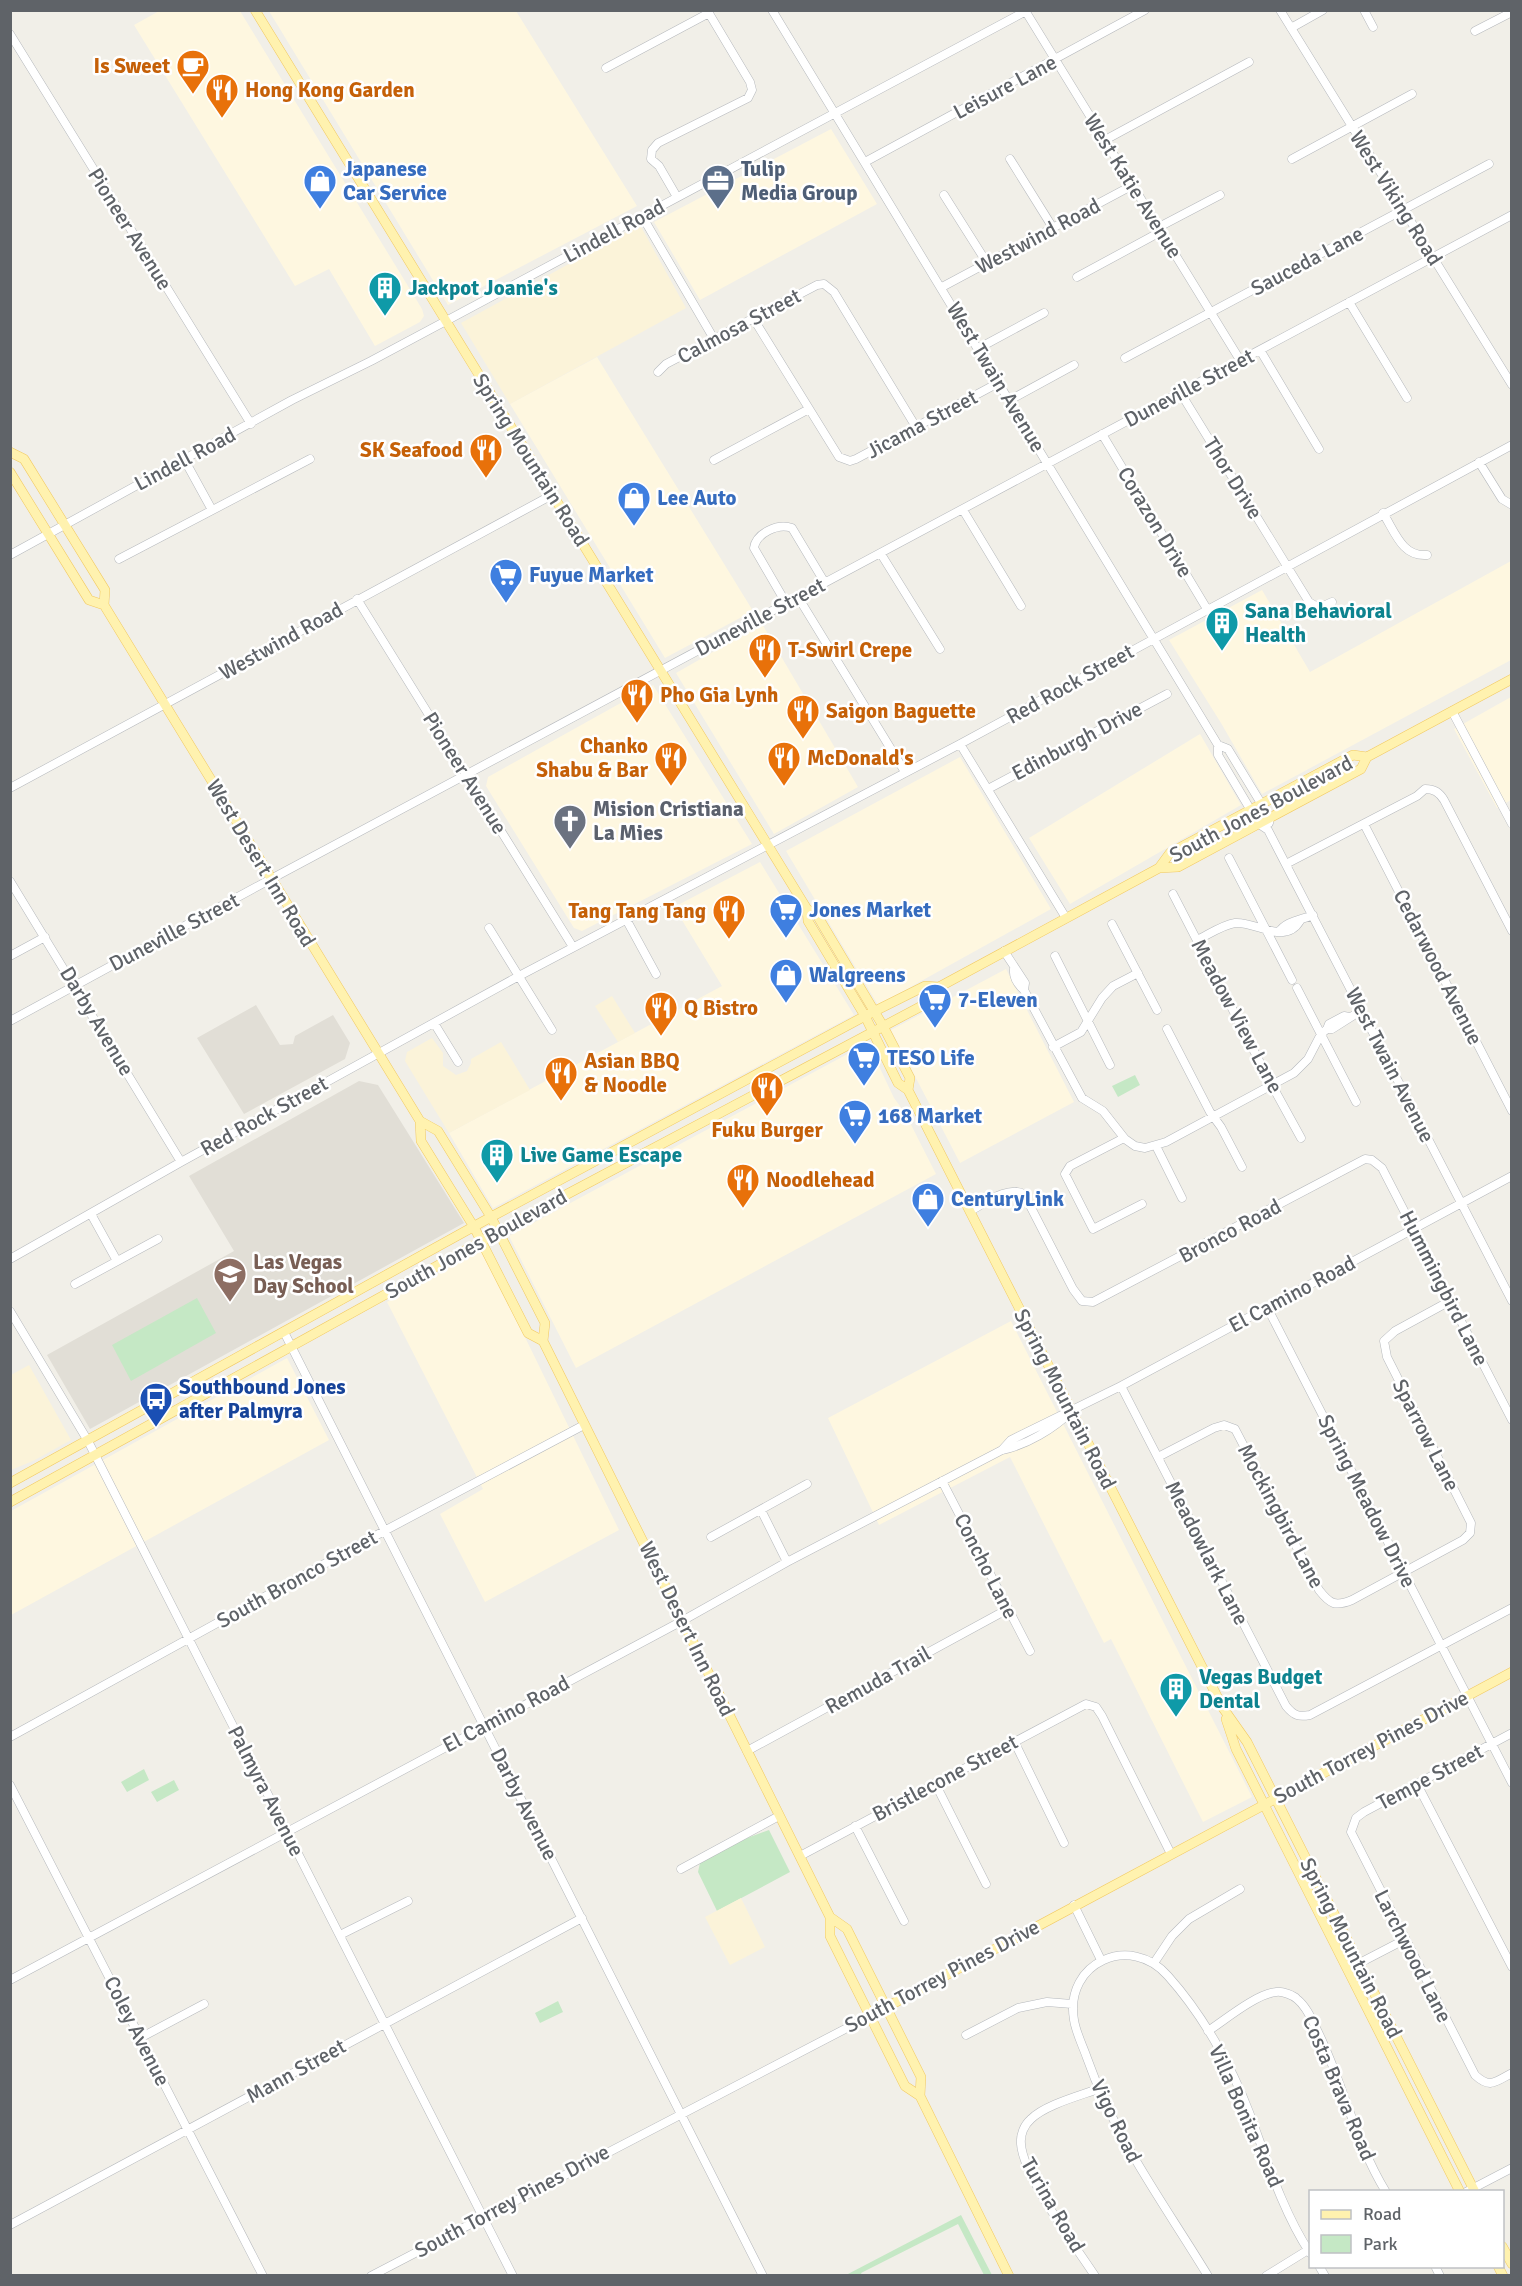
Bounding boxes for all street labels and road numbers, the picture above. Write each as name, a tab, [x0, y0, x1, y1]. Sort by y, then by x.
street label: Leisure Lane	[949, 49, 1061, 125]
street label: West Katie Avenue	[1078, 109, 1188, 263]
street label: West Viking Road	[1344, 126, 1448, 270]
street label: Pioneer Avenue	[82, 163, 178, 295]
street label: Westwind Road	[971, 192, 1105, 280]
street label: Lindell Road	[559, 193, 669, 269]
street label: Sauceda Lane	[1246, 220, 1368, 302]
street label: Calmosa Street	[673, 283, 805, 369]
street label: West Twain Avenue	[941, 297, 1051, 457]
street label: Duneville Street	[1120, 343, 1258, 433]
street label: Spring Mountain Road	[467, 369, 595, 551]
street label: Jicama Street	[862, 384, 982, 464]
street label: Lindell Road	[130, 421, 240, 497]
street label: Thor Drive	[1198, 432, 1268, 524]
street label: Corazon Drive	[1112, 462, 1198, 582]
street label: Duneville Street	[691, 572, 829, 662]
street label: Westwind Road	[215, 596, 347, 686]
street label: Red Rock Street	[1002, 638, 1138, 730]
street label: Edinburgh Drive	[1007, 696, 1147, 786]
street label: Pioneer Avenue	[417, 707, 513, 839]
street label: South Jones Boulevard	[1165, 750, 1357, 868]
street label: West Desert Inn Road	[201, 774, 321, 952]
street label: Cedarwood Avenue	[1388, 885, 1488, 1049]
street label: Duneville Street	[105, 887, 243, 977]
street label: Meadow View Lane	[1185, 934, 1289, 1098]
street label: Darby Avenue	[54, 962, 140, 1080]
street label: West Twain Avenue	[1340, 983, 1440, 1147]
street label: Red Rock Street	[196, 1070, 332, 1162]
street label: South Jones Boulevard	[381, 1183, 571, 1305]
street label: Bronco Road	[1174, 1193, 1286, 1269]
street label: Hummingbird Lane	[1394, 1206, 1494, 1370]
street label: El Camino Road	[1224, 1250, 1360, 1338]
street label: Spring Mountain Road	[1008, 1304, 1122, 1494]
street label: Sparrow Lane	[1387, 1375, 1465, 1495]
street label: Spring Meadow Drive	[1312, 1410, 1422, 1592]
street label: Mockingbird Lane	[1232, 1439, 1330, 1593]
street label: Meadowlark Lane	[1160, 1477, 1254, 1629]
street label: Concho Lane	[948, 1509, 1024, 1623]
street label: South Bronco Street	[212, 1524, 382, 1634]
street label: West Desert Inn Road	[633, 1537, 741, 1721]
street label: Remuda Trail	[821, 1640, 935, 1720]
street label: El Camino Road	[438, 1670, 574, 1758]
street label: South Torrey Pines Drive	[1269, 1685, 1473, 1809]
street label: Palmyra Avenue	[222, 1721, 310, 1861]
street label: Bristlecone Street	[868, 1729, 1022, 1827]
street label: Tempe Street	[1372, 1738, 1488, 1816]
street label: Darby Avenue	[484, 1743, 564, 1865]
street label: Spring Mountain Road	[1294, 1853, 1408, 2043]
street label: Larchwood Lane	[1368, 1885, 1458, 2027]
street label: South Torrey Pines Drive	[840, 1914, 1044, 2038]
street label: Coley Avenue	[98, 1972, 176, 2090]
street label: Costa Brava Road	[1297, 2011, 1381, 2165]
street label: Mann Street	[242, 2033, 350, 2109]
street label: Villa Bonita Road	[1203, 2041, 1289, 2191]
street label: Vigo Road	[1085, 2075, 1147, 2167]
street label: South Torrey Pines Drive	[410, 2139, 614, 2263]
street label: Turina Road	[1015, 2153, 1091, 2257]

